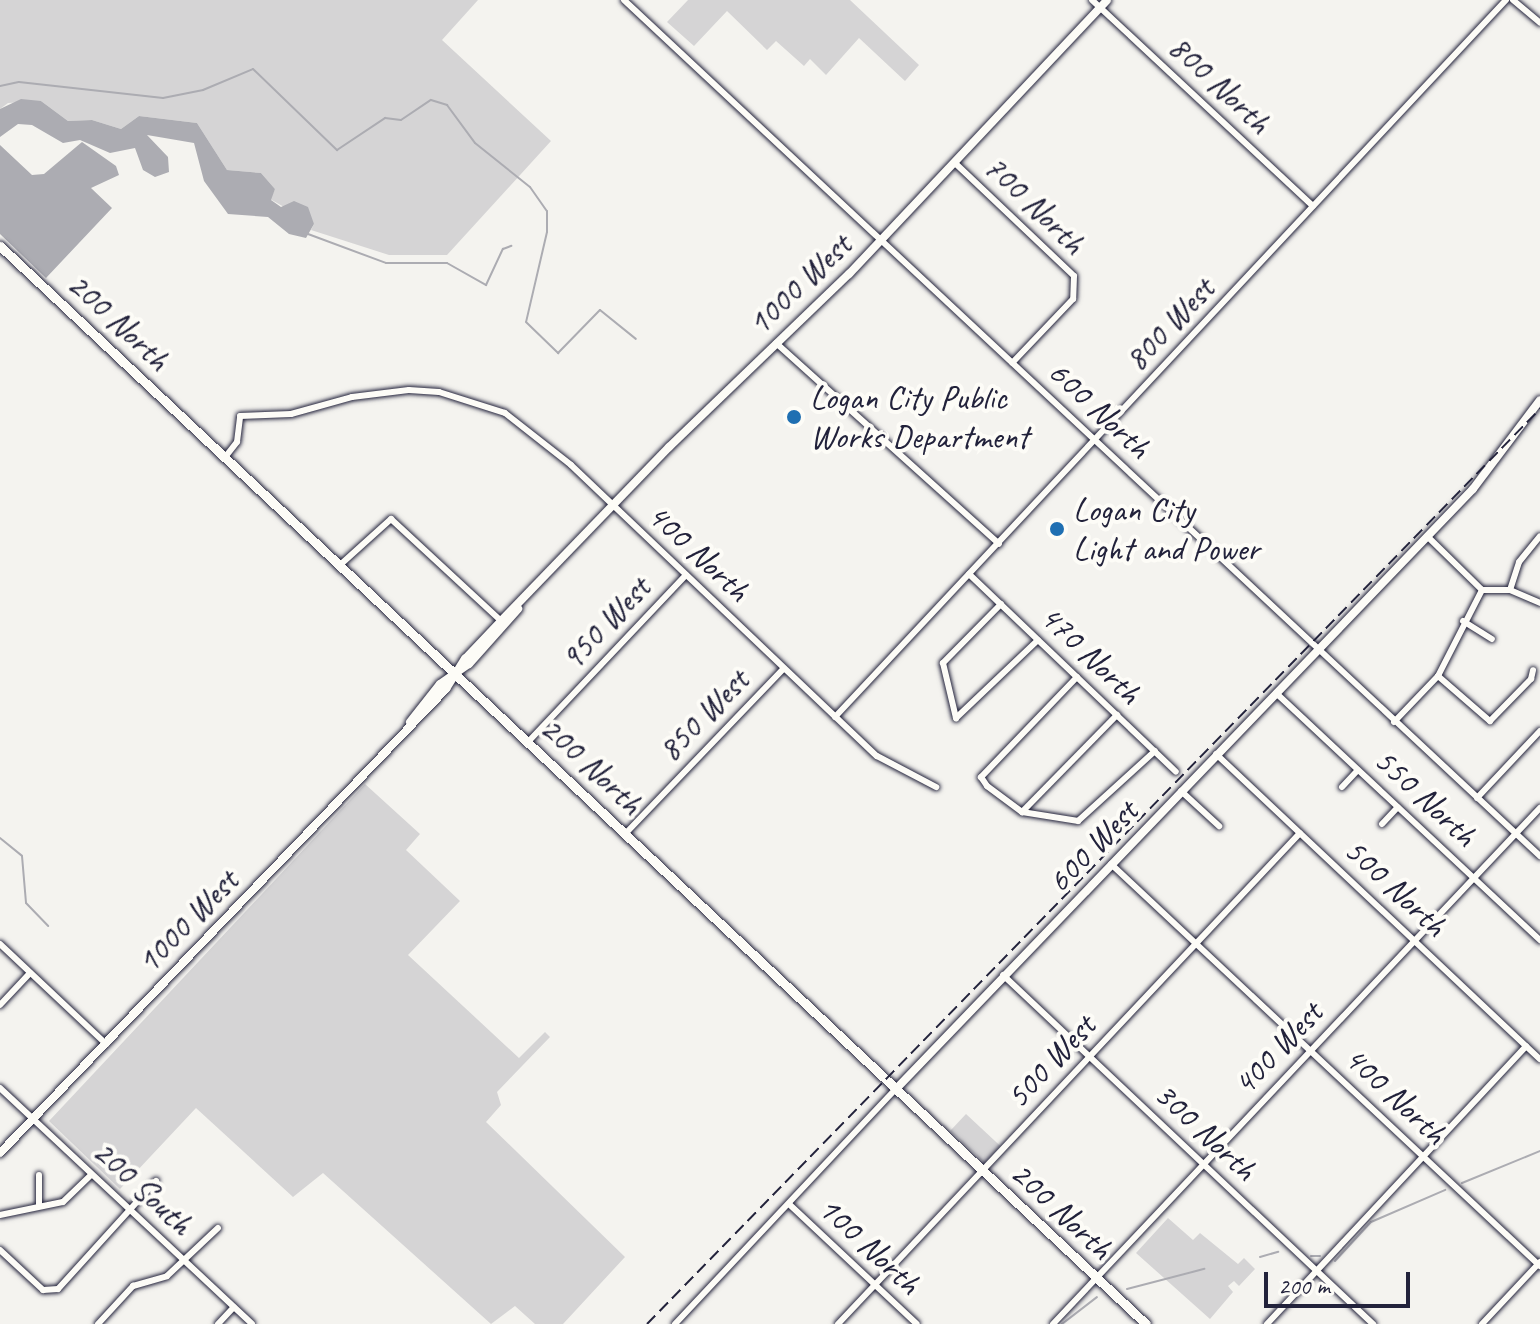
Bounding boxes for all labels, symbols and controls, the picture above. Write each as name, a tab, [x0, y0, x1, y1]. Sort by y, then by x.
street label: 800 North	[1160, 26, 1280, 142]
street label: 700 North	[976, 146, 1094, 262]
street label: 1000 West	[739, 225, 859, 343]
street label: 200 North	[59, 263, 179, 379]
street label: 800 West	[1116, 269, 1222, 379]
street label: 600 North	[1040, 351, 1160, 467]
place label: Logan City Public Works Department	[810, 377, 1029, 456]
marker: Logan City Public Works Department	[785, 408, 803, 426]
place label: Logan City Light and Power	[1073, 489, 1260, 568]
street label: 400 North	[639, 494, 759, 610]
marker: Logan City Light and Power	[1048, 520, 1066, 538]
street label: 950 West	[552, 568, 658, 678]
street label: 470 North	[1032, 596, 1150, 712]
street label: 850 West	[649, 660, 757, 770]
street label: 200 North	[532, 707, 652, 823]
street label: 550 North	[1366, 739, 1486, 855]
street label: 600 West	[1038, 791, 1146, 901]
street label: 500 North	[1336, 829, 1456, 945]
street label: 1000 West	[128, 861, 246, 981]
street label: 400 West	[1224, 993, 1330, 1103]
street label: 500 West	[997, 1006, 1103, 1116]
street label: 400 North	[1336, 1037, 1456, 1153]
street label: 300 North	[1146, 1073, 1266, 1189]
street label: 200 South	[85, 1131, 201, 1243]
street label: 200 North	[1002, 1152, 1122, 1268]
street label: 100 North	[810, 1187, 930, 1303]
scale bar	[1268, 1256, 1414, 1306]
text: 200 m	[1278, 1271, 1330, 1301]

